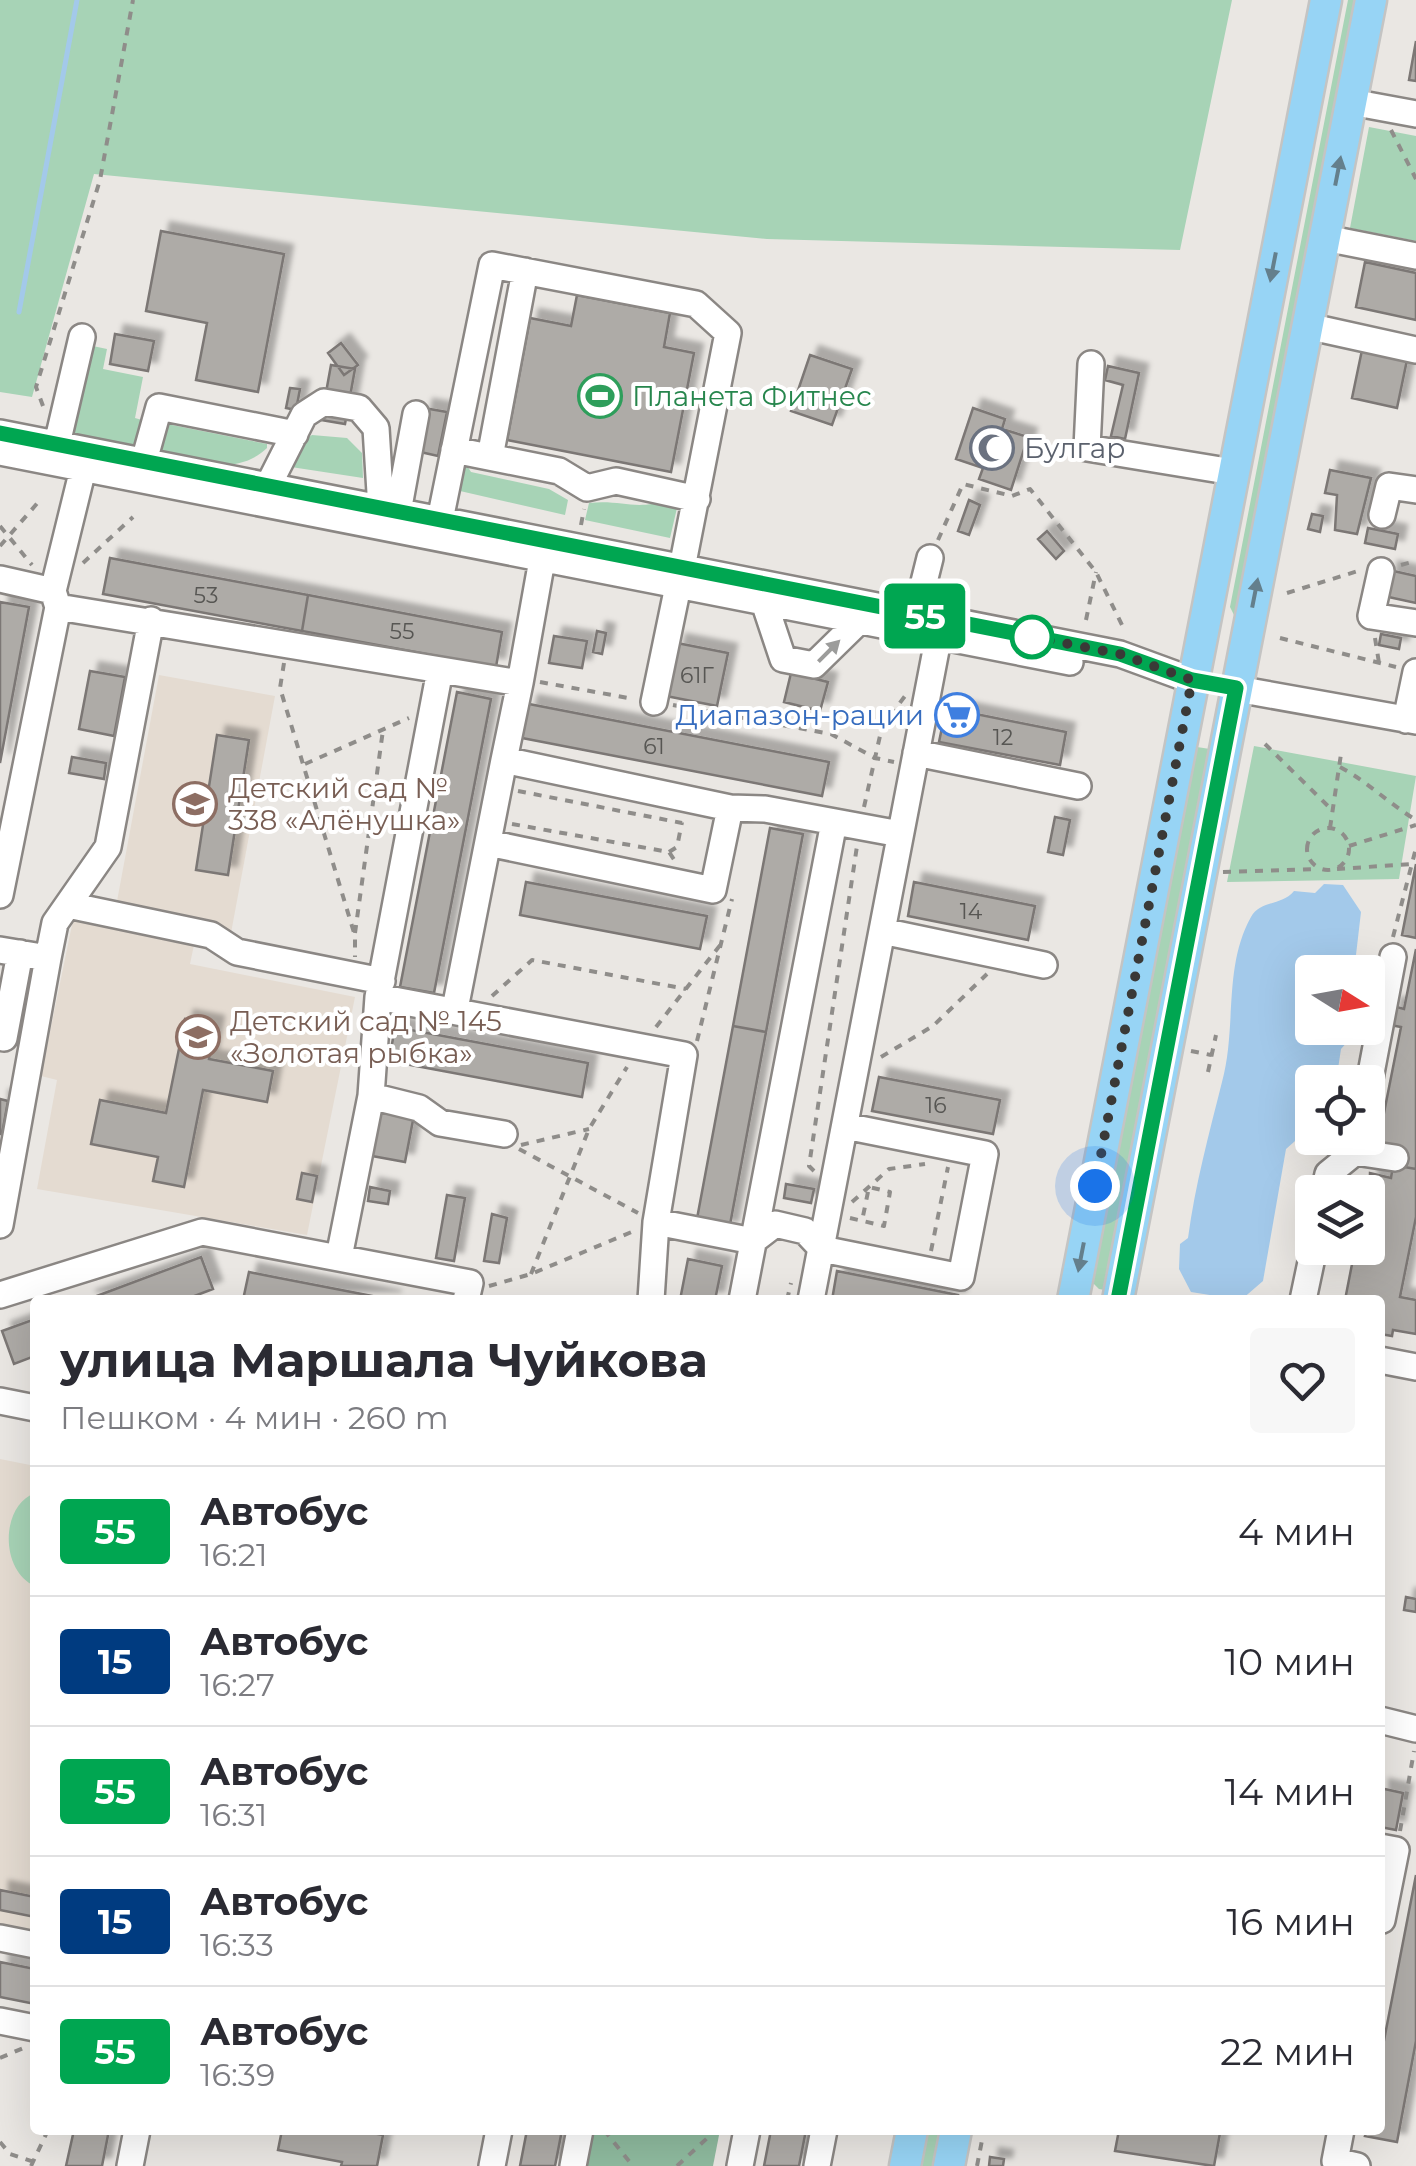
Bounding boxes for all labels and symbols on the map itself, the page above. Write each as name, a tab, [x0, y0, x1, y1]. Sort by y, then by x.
one-way arrow	[1330, 155, 1346, 186]
one-way arrow	[1265, 252, 1281, 283]
sports icon: Планета Фитнес	[577, 373, 623, 419]
place label: Планета Фитнес	[632, 379, 872, 413]
mosque icon: Булгар	[969, 425, 1015, 471]
place label: Булгар	[1024, 431, 1125, 465]
one-way arrow	[1248, 577, 1264, 608]
house number: 53	[194, 582, 218, 609]
line badge: 55	[880, 584, 970, 648]
unlabelled marker	[1011, 616, 1053, 658]
house number: 55	[390, 618, 414, 645]
one-way arrow	[816, 639, 840, 663]
house number: 61Г	[680, 662, 714, 689]
supermarket icon: Диапазон-рации	[934, 692, 980, 738]
place label: Диапазон-рации	[676, 698, 924, 732]
house number: 12	[993, 724, 1013, 751]
house number: 61	[643, 733, 665, 760]
place label: Детский сад № 338 «Алёнушка»	[228, 771, 460, 837]
school or university icon: Детский сад № 338 «Алёнушка»	[172, 781, 218, 827]
house number: 14	[960, 898, 983, 925]
north arrow	[1295, 955, 1385, 1045]
place label: Детский сад № 145 «Золотая рыбка»	[230, 1004, 502, 1070]
school or university icon: Детский сад № 145 «Золотая рыбка»	[175, 1014, 221, 1060]
house number: 16	[925, 1092, 947, 1119]
your location	[1070, 1161, 1120, 1211]
one-way arrow	[1073, 1242, 1088, 1274]

